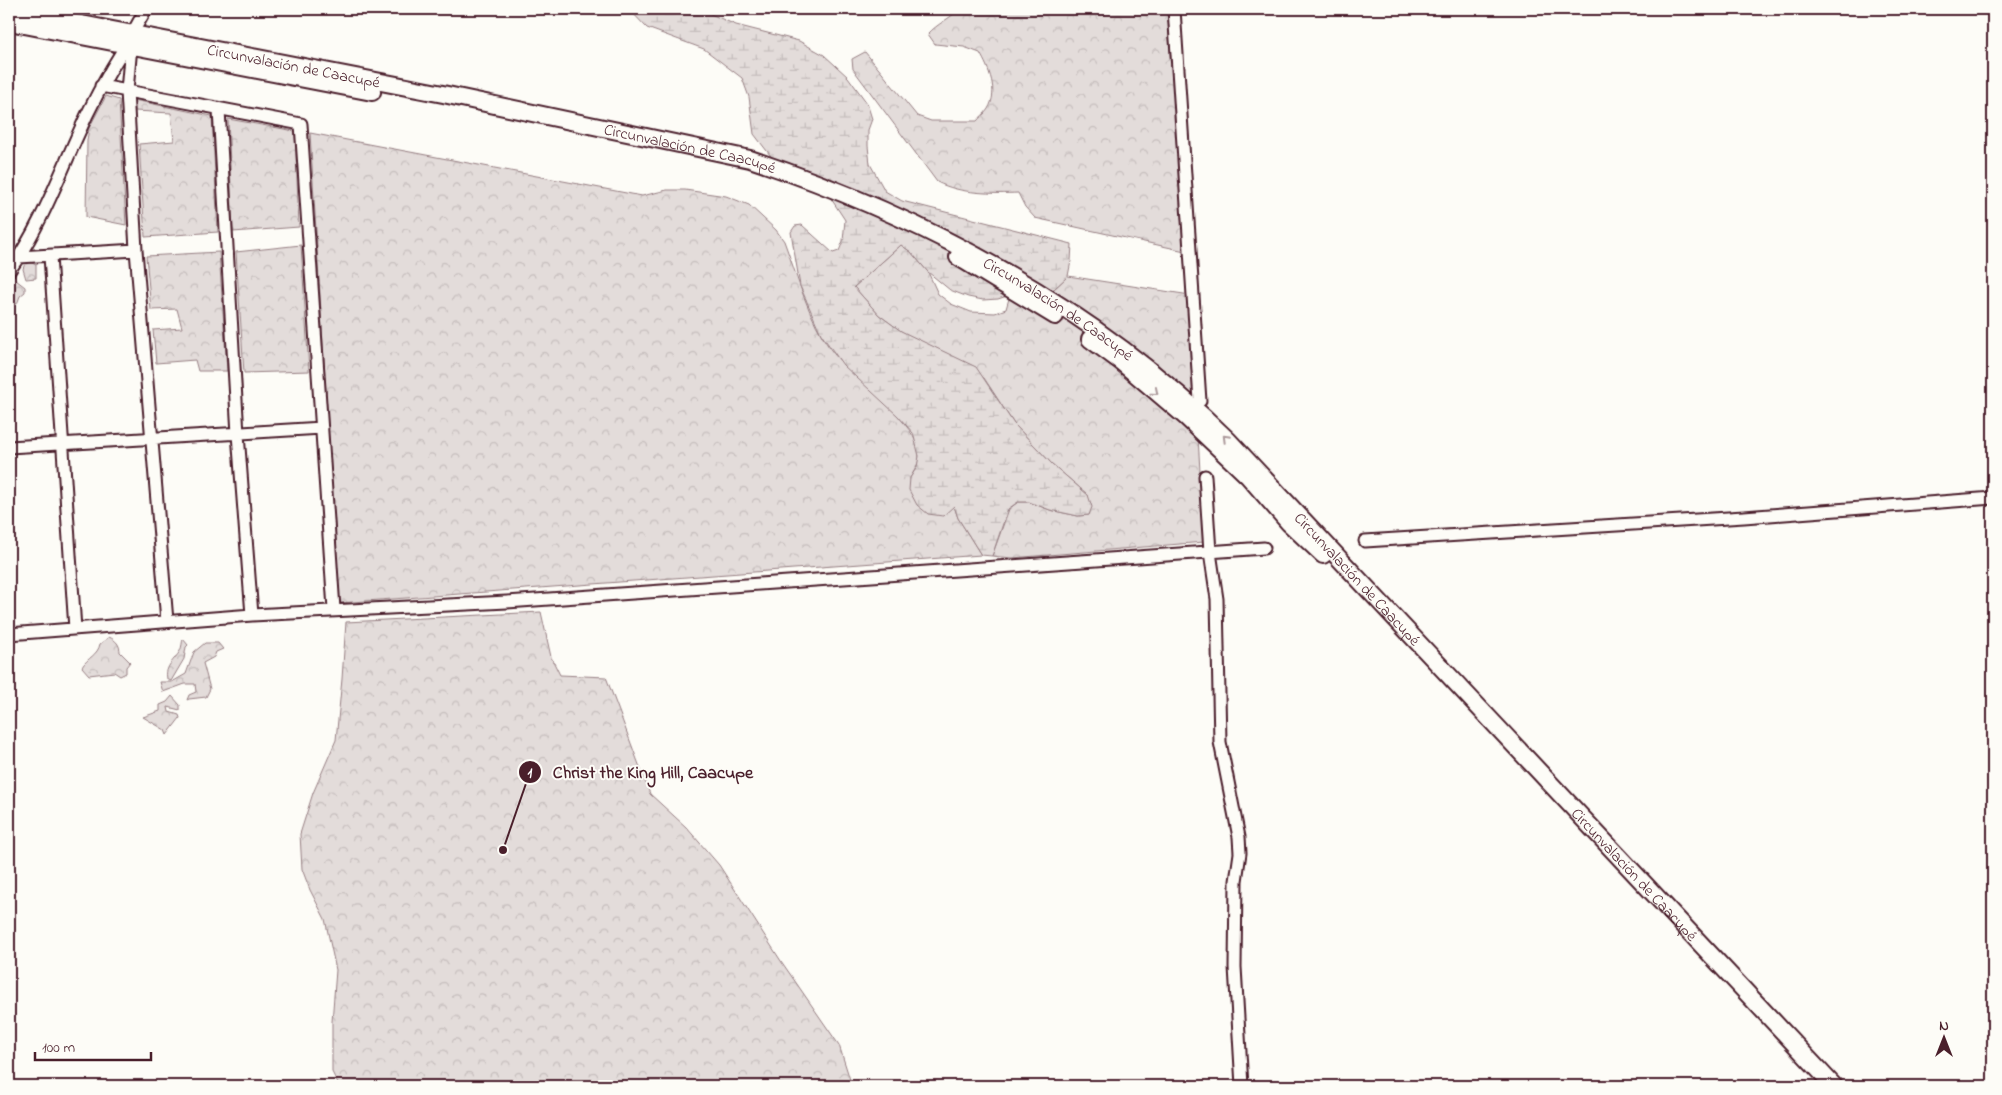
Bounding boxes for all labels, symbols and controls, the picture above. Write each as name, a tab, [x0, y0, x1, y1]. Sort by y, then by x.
street label: Circunvalación de Caacupé	[205, 39, 383, 96]
street label: Circunvalación de Caacupé	[602, 118, 780, 181]
street label: Circunvalación de Caacupé	[978, 252, 1139, 368]
one-way arrow	[1150, 386, 1159, 395]
one-way arrow	[1222, 435, 1231, 444]
street label: Circunvalación de Caacupé	[1288, 508, 1426, 653]
callout: Christ the King Hill, Caacupe	[517, 755, 763, 788]
text: Christ the King Hill, Caacupe	[553, 761, 754, 788]
text: 1	[528, 762, 533, 784]
street label: Circunvalación de Caacupé	[1565, 803, 1703, 948]
north arrow	[1920, 1012, 1970, 1062]
text: N	[1939, 1016, 1949, 1037]
scale bar	[35, 1030, 151, 1062]
text: 100 m	[42, 1037, 75, 1059]

